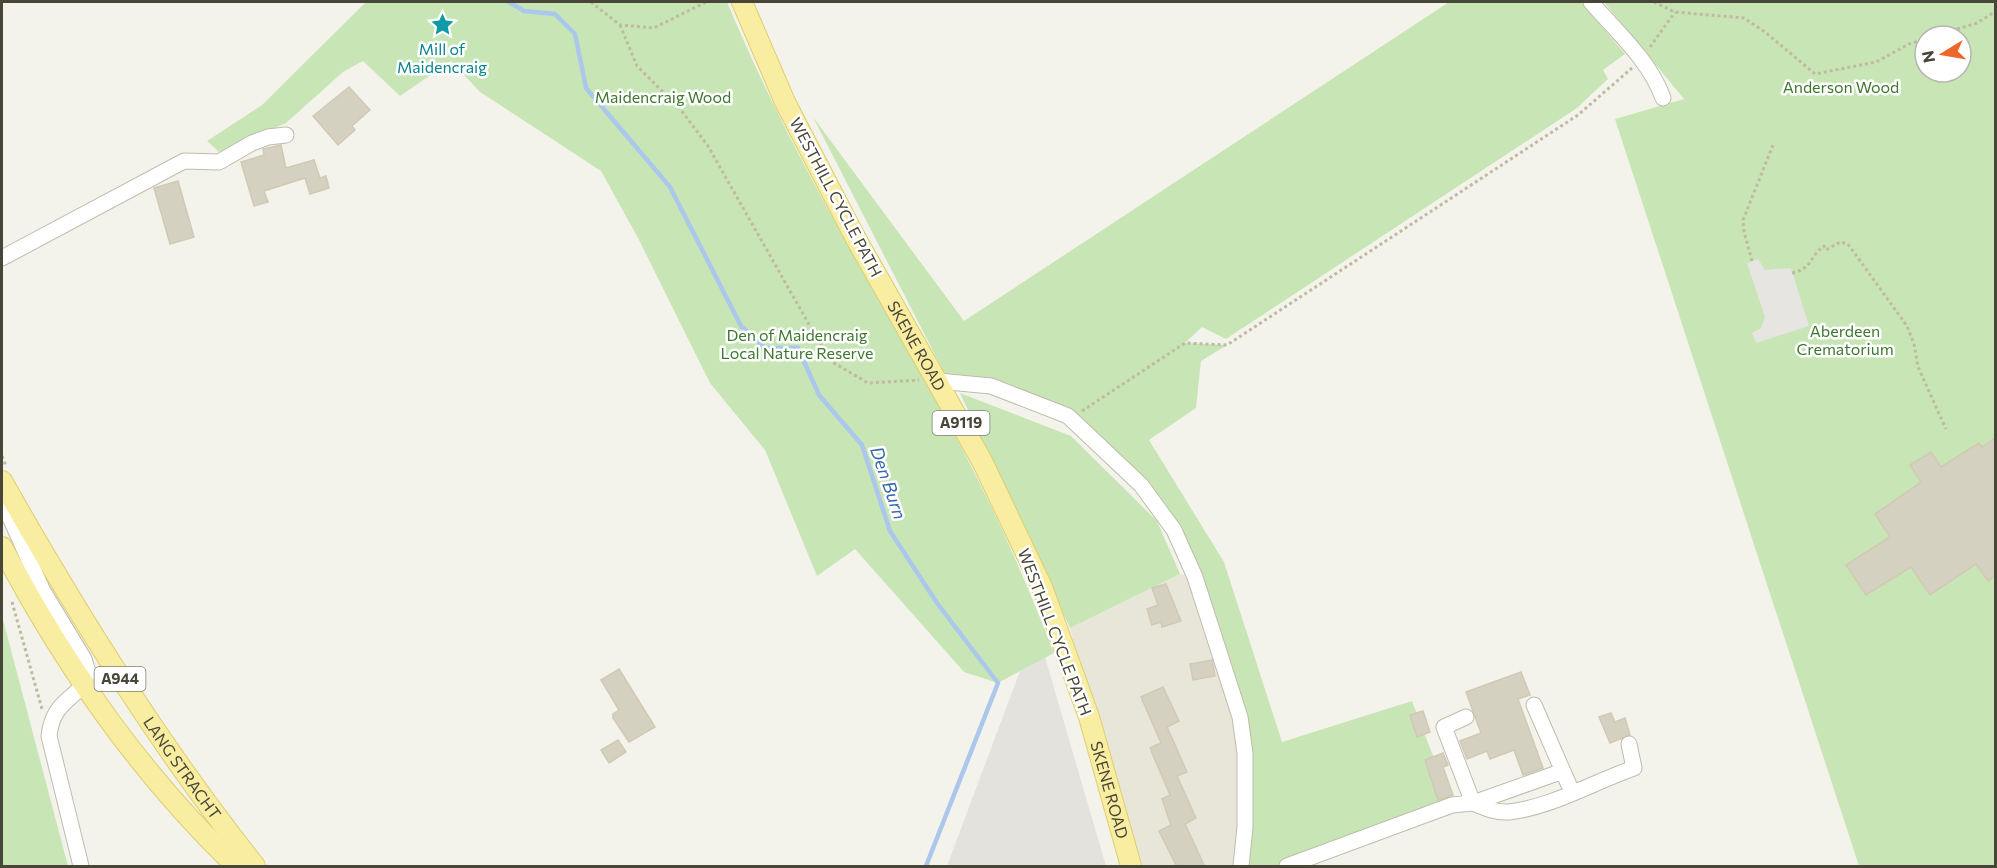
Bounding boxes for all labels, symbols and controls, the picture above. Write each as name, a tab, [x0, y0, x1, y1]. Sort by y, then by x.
place icon: Mill of Maidencraig	[429, 11, 455, 37]
north arrow	[1913, 24, 1973, 84]
place label: Mill of Maidencraig	[397, 39, 487, 76]
text: N	[1917, 49, 1938, 65]
park label: Anderson Wood	[1783, 77, 1899, 96]
park label: Maidencraig Wood	[595, 87, 731, 106]
street label: WESTHILL CYCLE PATH	[786, 114, 887, 280]
street label: SKENE ROAD	[884, 297, 950, 394]
park label: Aberdeen Crematorium	[1796, 321, 1894, 358]
park label: Den of Maidencraig Local Nature Reserve	[721, 325, 873, 362]
road number: A9119	[932, 411, 990, 435]
water label: Den Burn	[866, 443, 912, 522]
street label: WESTHILL CYCLE PATH	[1015, 546, 1096, 718]
road number: A944	[94, 667, 146, 691]
street label: LANG STRACHT	[140, 713, 225, 823]
street label: SKENE ROAD	[1087, 739, 1133, 841]

